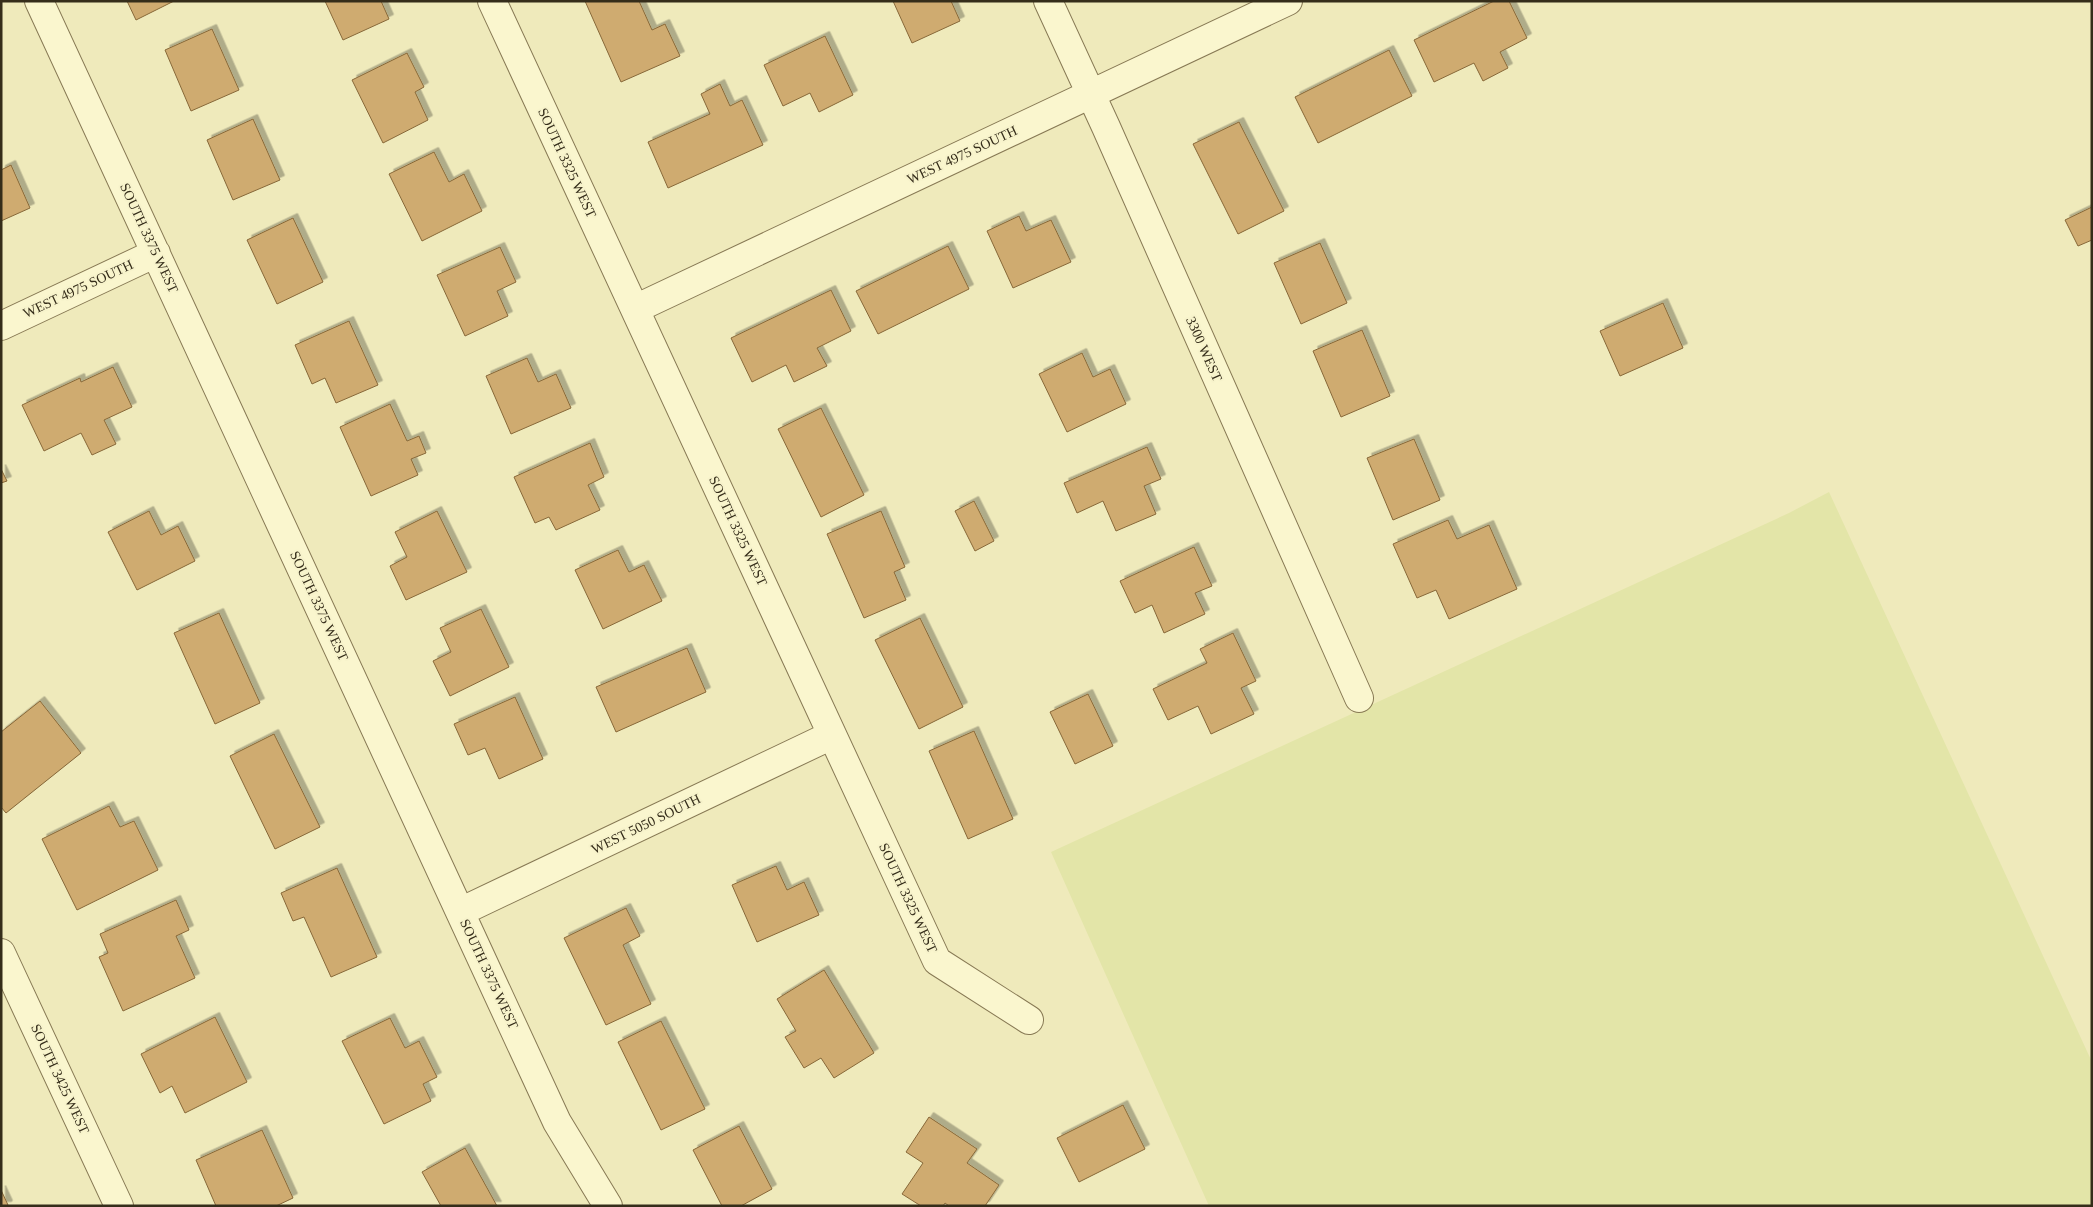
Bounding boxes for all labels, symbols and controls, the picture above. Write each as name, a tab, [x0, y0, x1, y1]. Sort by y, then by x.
street label: SOUTH 3325 WEST	[535, 106, 599, 221]
street label: WEST 4975 SOUTH	[905, 123, 1019, 187]
street label: SOUTH 3375 WEST	[117, 181, 181, 296]
street label: WEST 4975 SOUTH	[21, 257, 135, 321]
street label: 3300 WEST	[1183, 314, 1225, 384]
street label: SOUTH 3325 WEST	[706, 474, 770, 589]
street label: SOUTH 3375 WEST	[287, 549, 351, 664]
street label: WEST 5050 SOUTH	[589, 791, 703, 857]
street label: SOUTH 3325 WEST	[876, 841, 940, 956]
street label: SOUTH 3375 WEST	[457, 917, 521, 1032]
street label: SOUTH 3425 WEST	[28, 1022, 92, 1137]

